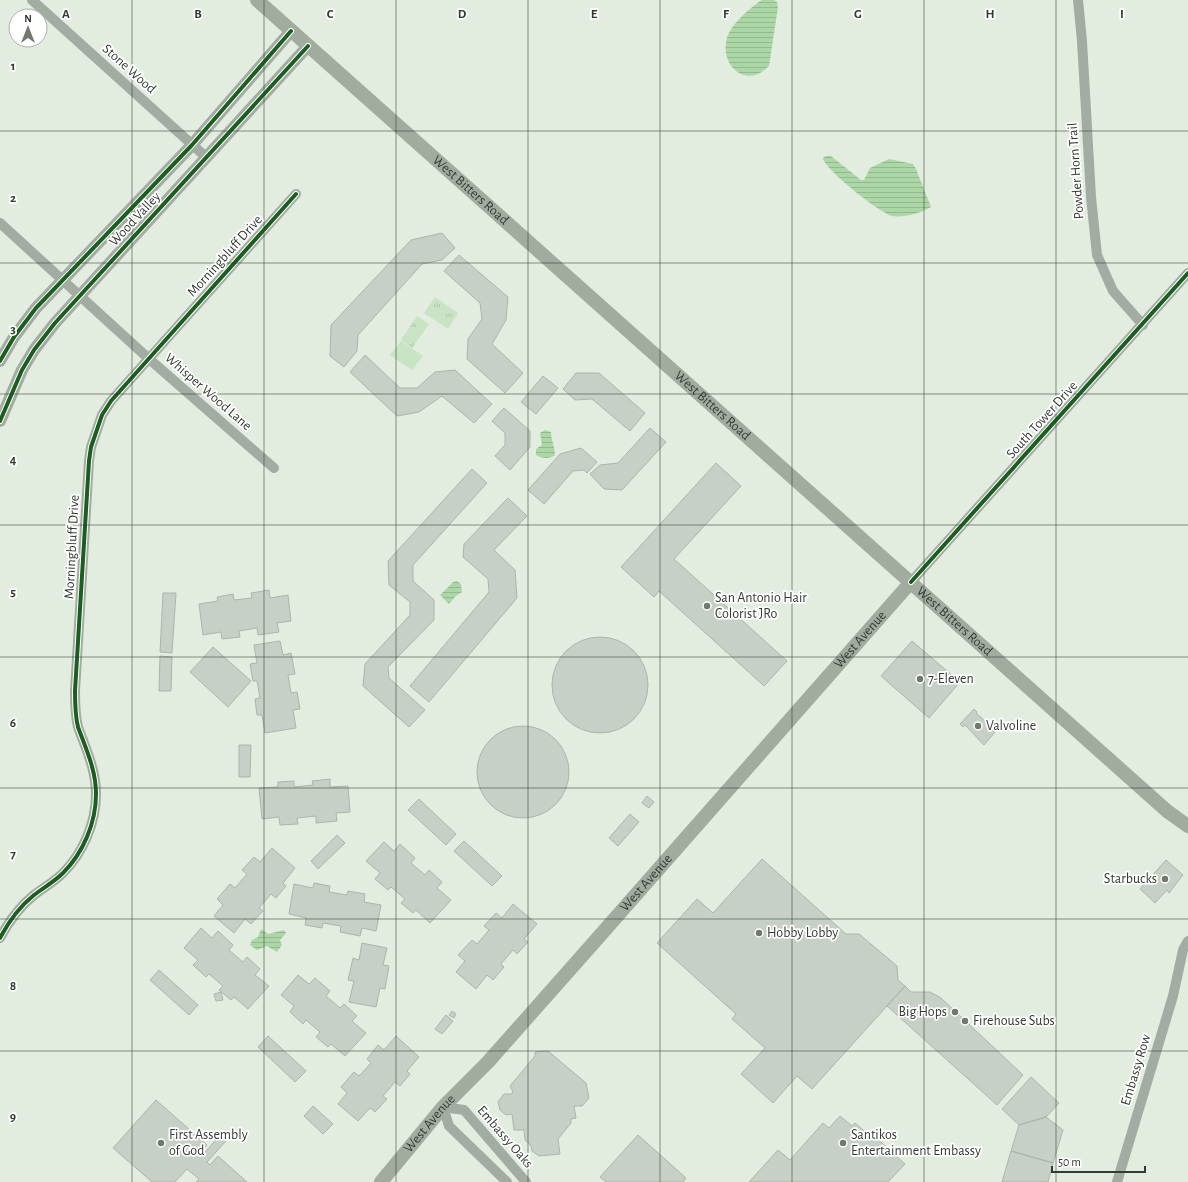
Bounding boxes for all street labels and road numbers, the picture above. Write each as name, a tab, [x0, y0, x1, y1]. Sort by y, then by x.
street label: Stone Wood	[100, 42, 158, 96]
street label: Powder Horn Trail	[1066, 122, 1086, 220]
street label: West Bitters Road	[430, 153, 511, 228]
street label: Wood Valley	[107, 189, 163, 249]
street label: Morningbluff Drive	[185, 213, 265, 299]
street label: Whisper Wood Lane	[162, 351, 254, 433]
street label: West Bitters Road	[672, 369, 753, 443]
street label: South Tower Drive	[1004, 379, 1080, 461]
street label: Morningbluff Drive	[62, 495, 82, 599]
street label: West Bitters Road	[914, 584, 995, 659]
street label: West Avenue	[832, 608, 889, 671]
street label: West Avenue	[618, 852, 675, 914]
street label: Embassy Row	[1119, 1032, 1154, 1107]
street label: West Avenue	[401, 1092, 458, 1155]
street label: Embassy Oaks	[474, 1103, 536, 1171]

